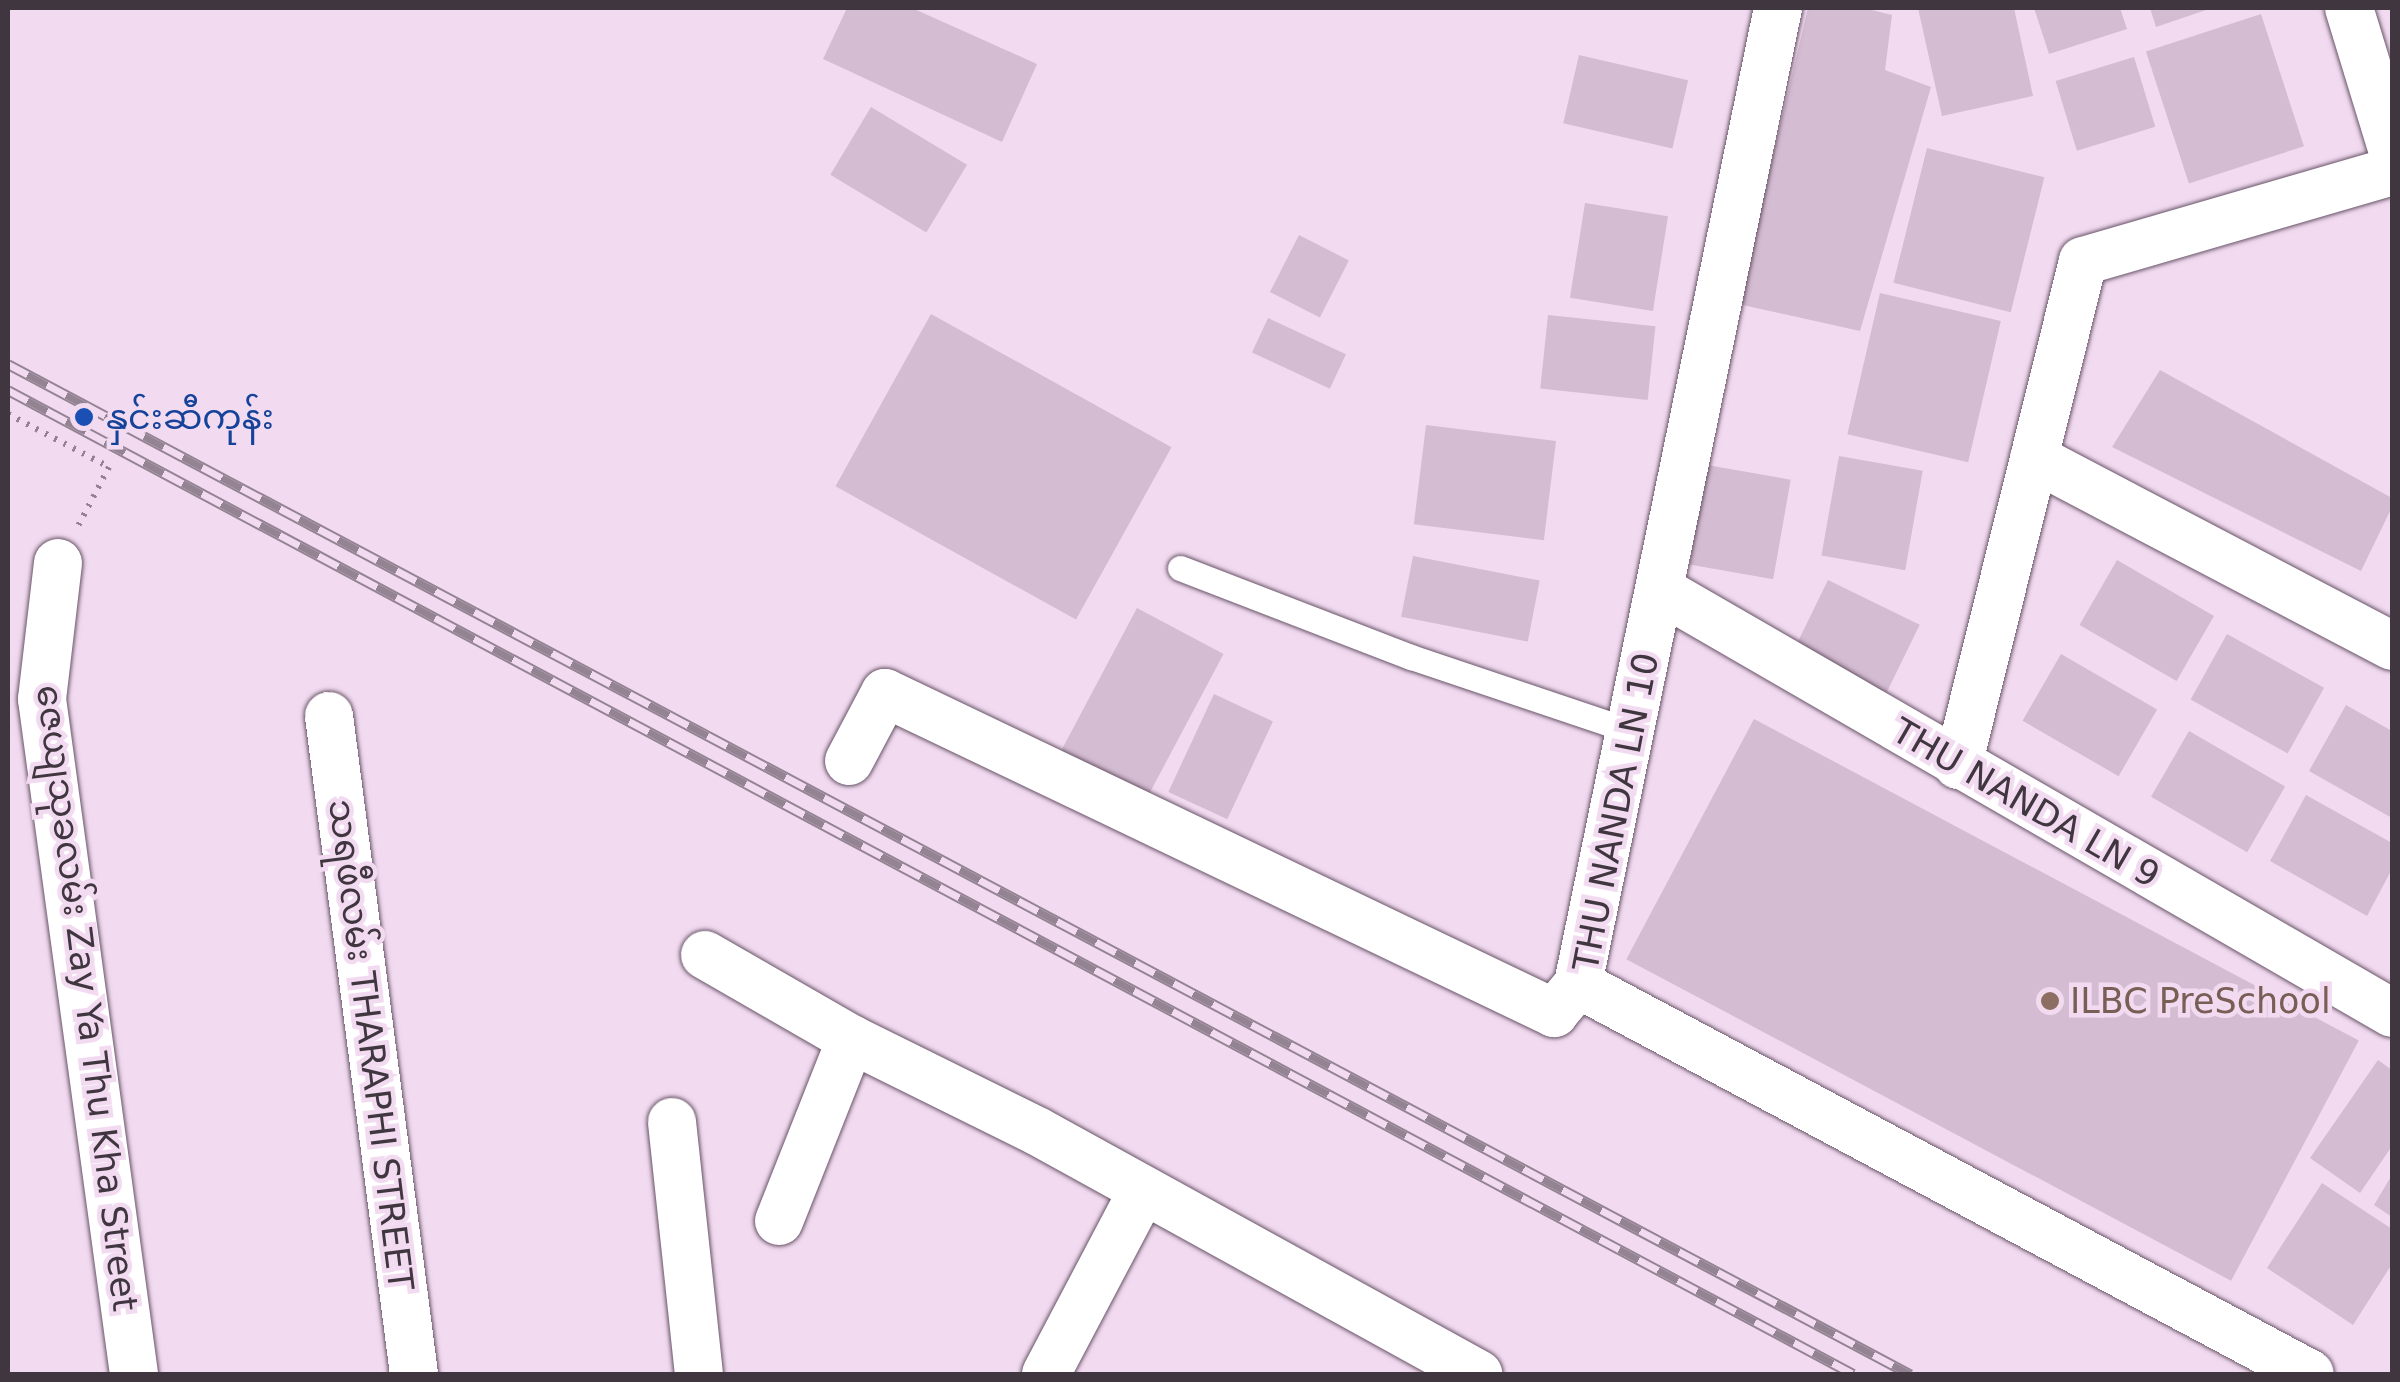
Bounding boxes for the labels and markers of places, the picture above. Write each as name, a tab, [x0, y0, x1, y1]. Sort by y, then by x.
place label: နှင်းဆီကုန်း	[106, 396, 274, 438]
marker: နှင်းဆီကုန်း	[71, 404, 97, 430]
place label: ILBC PreSchool	[2070, 980, 2331, 1022]
marker: ILBC PreSchool	[2039, 990, 2061, 1012]

